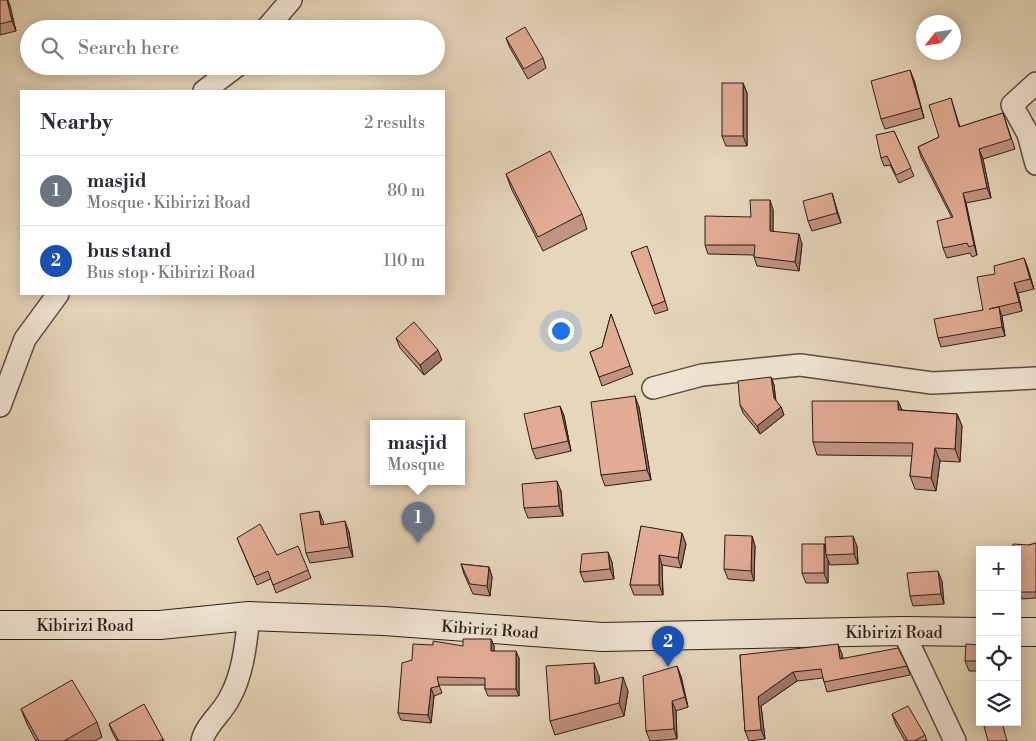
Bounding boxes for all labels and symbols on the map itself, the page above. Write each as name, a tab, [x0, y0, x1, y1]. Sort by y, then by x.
north arrow	[916, 15, 961, 60]
your location	[548, 318, 574, 344]
pin: 1	[402, 502, 434, 543]
street label: Kibirizi Road	[36, 616, 134, 636]
street label: Kibirizi Road	[441, 617, 539, 643]
street label: Kibirizi Road	[845, 623, 943, 643]
pin: 2	[652, 626, 684, 667]

